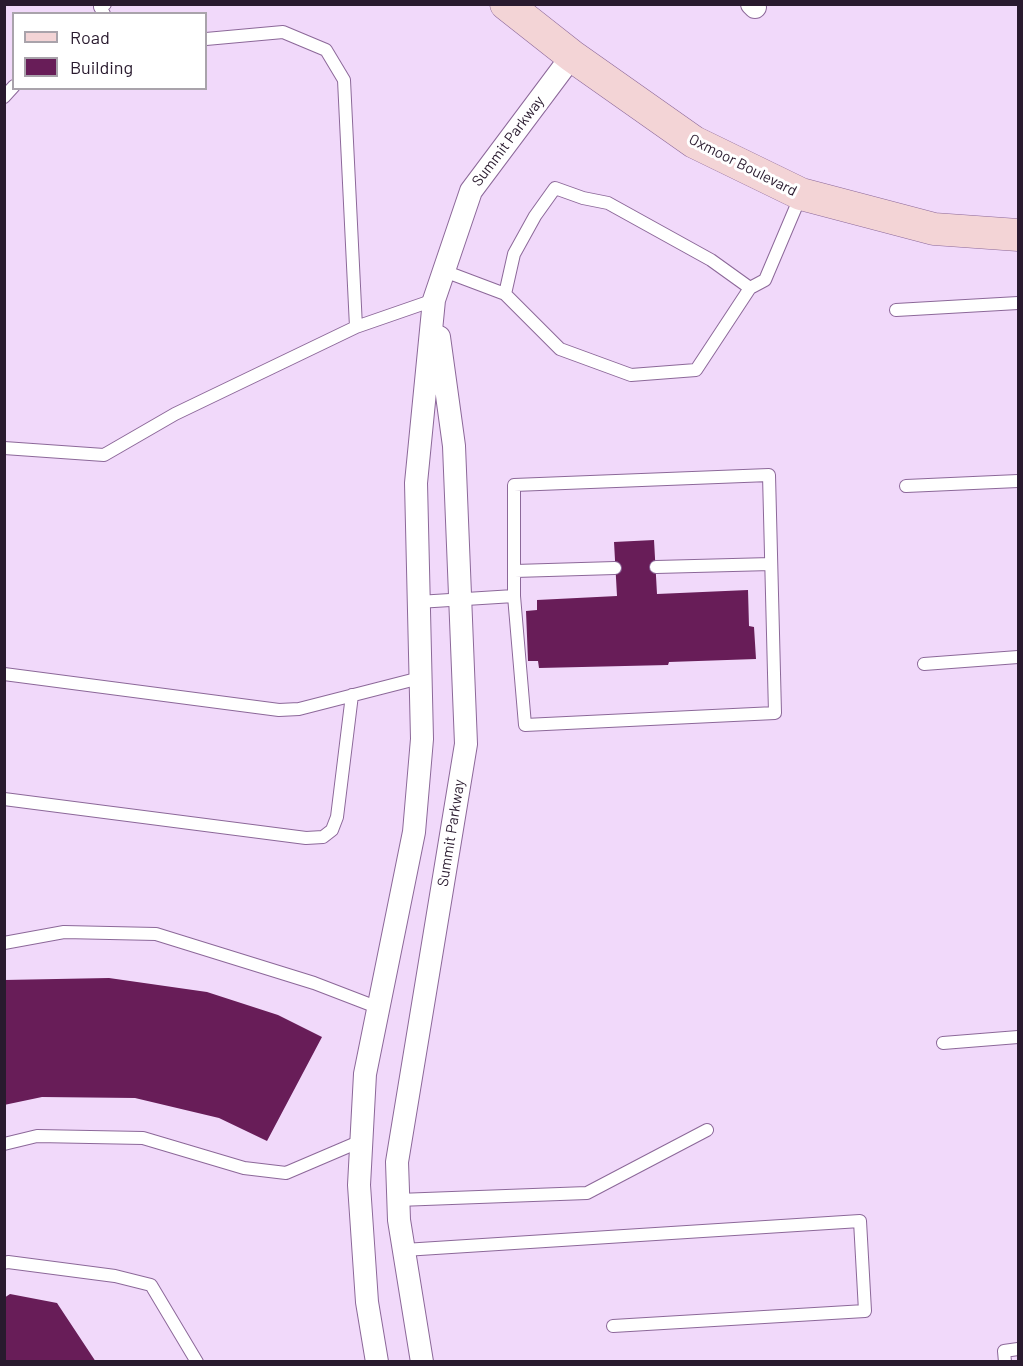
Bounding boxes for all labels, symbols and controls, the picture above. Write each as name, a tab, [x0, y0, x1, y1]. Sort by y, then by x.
legend	[12, 12, 207, 90]
text: Road	[70, 26, 110, 48]
text: Building	[70, 56, 133, 78]
street label: Summit Parkway	[468, 92, 548, 190]
street label: Oxmoor Boulevard	[686, 130, 800, 200]
street label: Summit Parkway	[434, 778, 468, 888]

